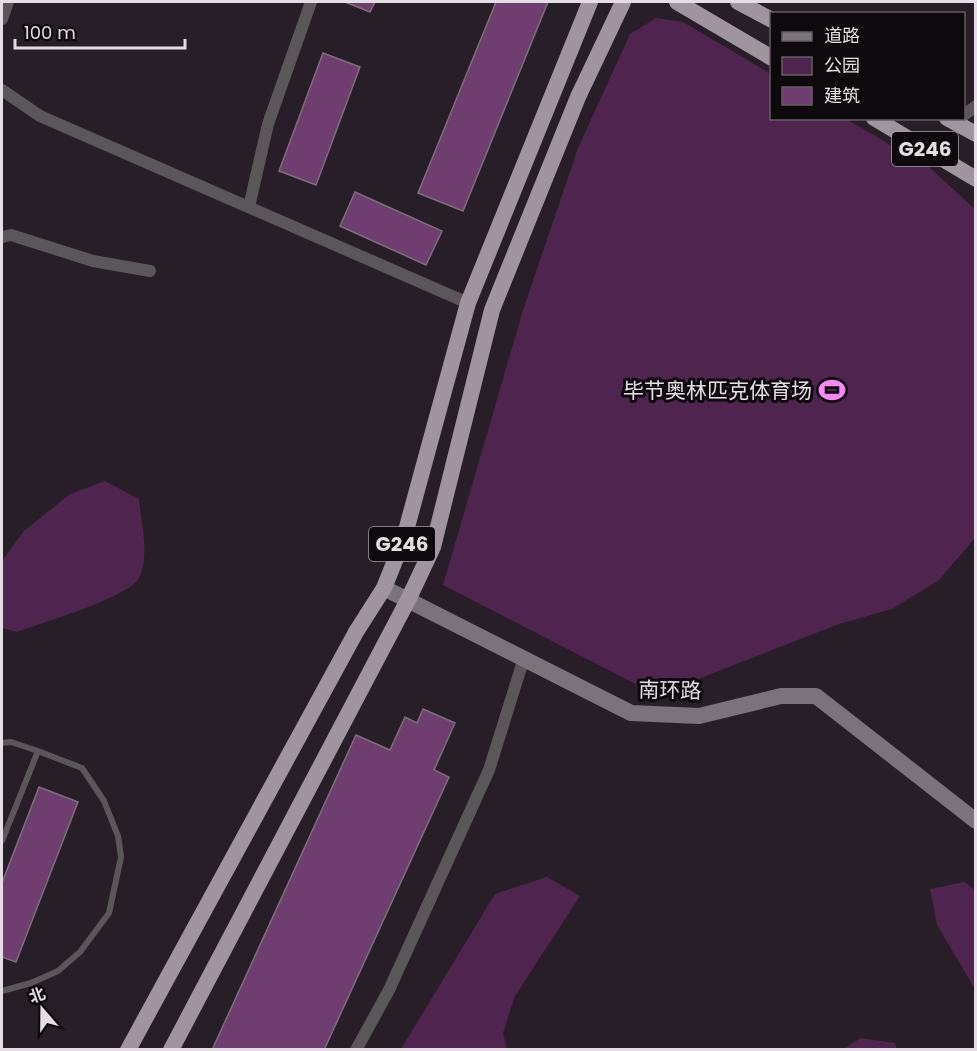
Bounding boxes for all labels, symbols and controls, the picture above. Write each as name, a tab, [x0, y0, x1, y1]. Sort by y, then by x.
scale bar	[15, 12, 184, 50]
legend	[770, 12, 965, 120]
text: 100 m	[24, 20, 76, 45]
text: 道路	[824, 23, 860, 48]
text: 公园	[824, 53, 860, 78]
text: 建筑	[824, 83, 860, 108]
road number: G246	[892, 132, 958, 166]
sports icon: 毕节奥林匹克体育场	[817, 375, 847, 405]
place label: 毕节奥林匹克体育场	[623, 376, 812, 405]
road number: G246	[369, 527, 435, 561]
street label: 南环路	[638, 675, 702, 705]
north arrow	[12, 979, 72, 1039]
text: 北	[26, 982, 48, 1009]

